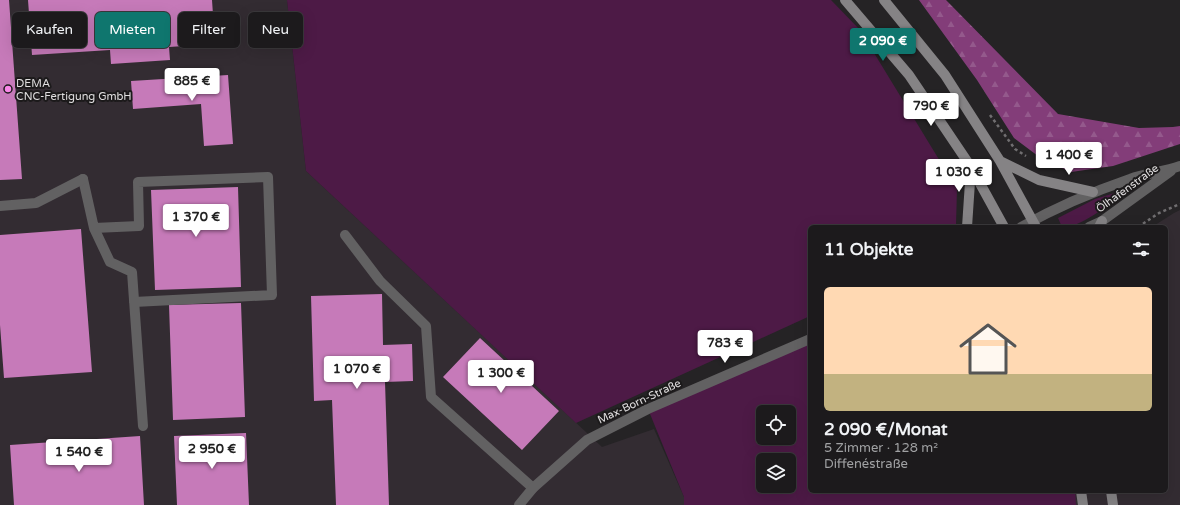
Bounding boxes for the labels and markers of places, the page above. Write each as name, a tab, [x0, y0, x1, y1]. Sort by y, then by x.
pin: 2 090 €	[846, 28, 920, 62]
pin: 885 €	[164, 68, 220, 102]
place label: DEMA CNC-Fertigung GmbH	[16, 77, 132, 103]
marker: DEMA CNC-Fertigung GmbH	[3, 84, 13, 94]
pin: 790 €	[903, 93, 959, 127]
pin: 1 400 €	[1032, 142, 1106, 176]
pin: 1 030 €	[922, 159, 996, 193]
pin: 1 370 €	[159, 204, 233, 238]
pin: 783 €	[697, 330, 753, 364]
pin: 1 070 €	[320, 356, 394, 390]
pin: 1 300 €	[464, 360, 538, 394]
pin: 2 950 €	[175, 436, 249, 470]
pin: 1 540 €	[42, 439, 116, 473]

